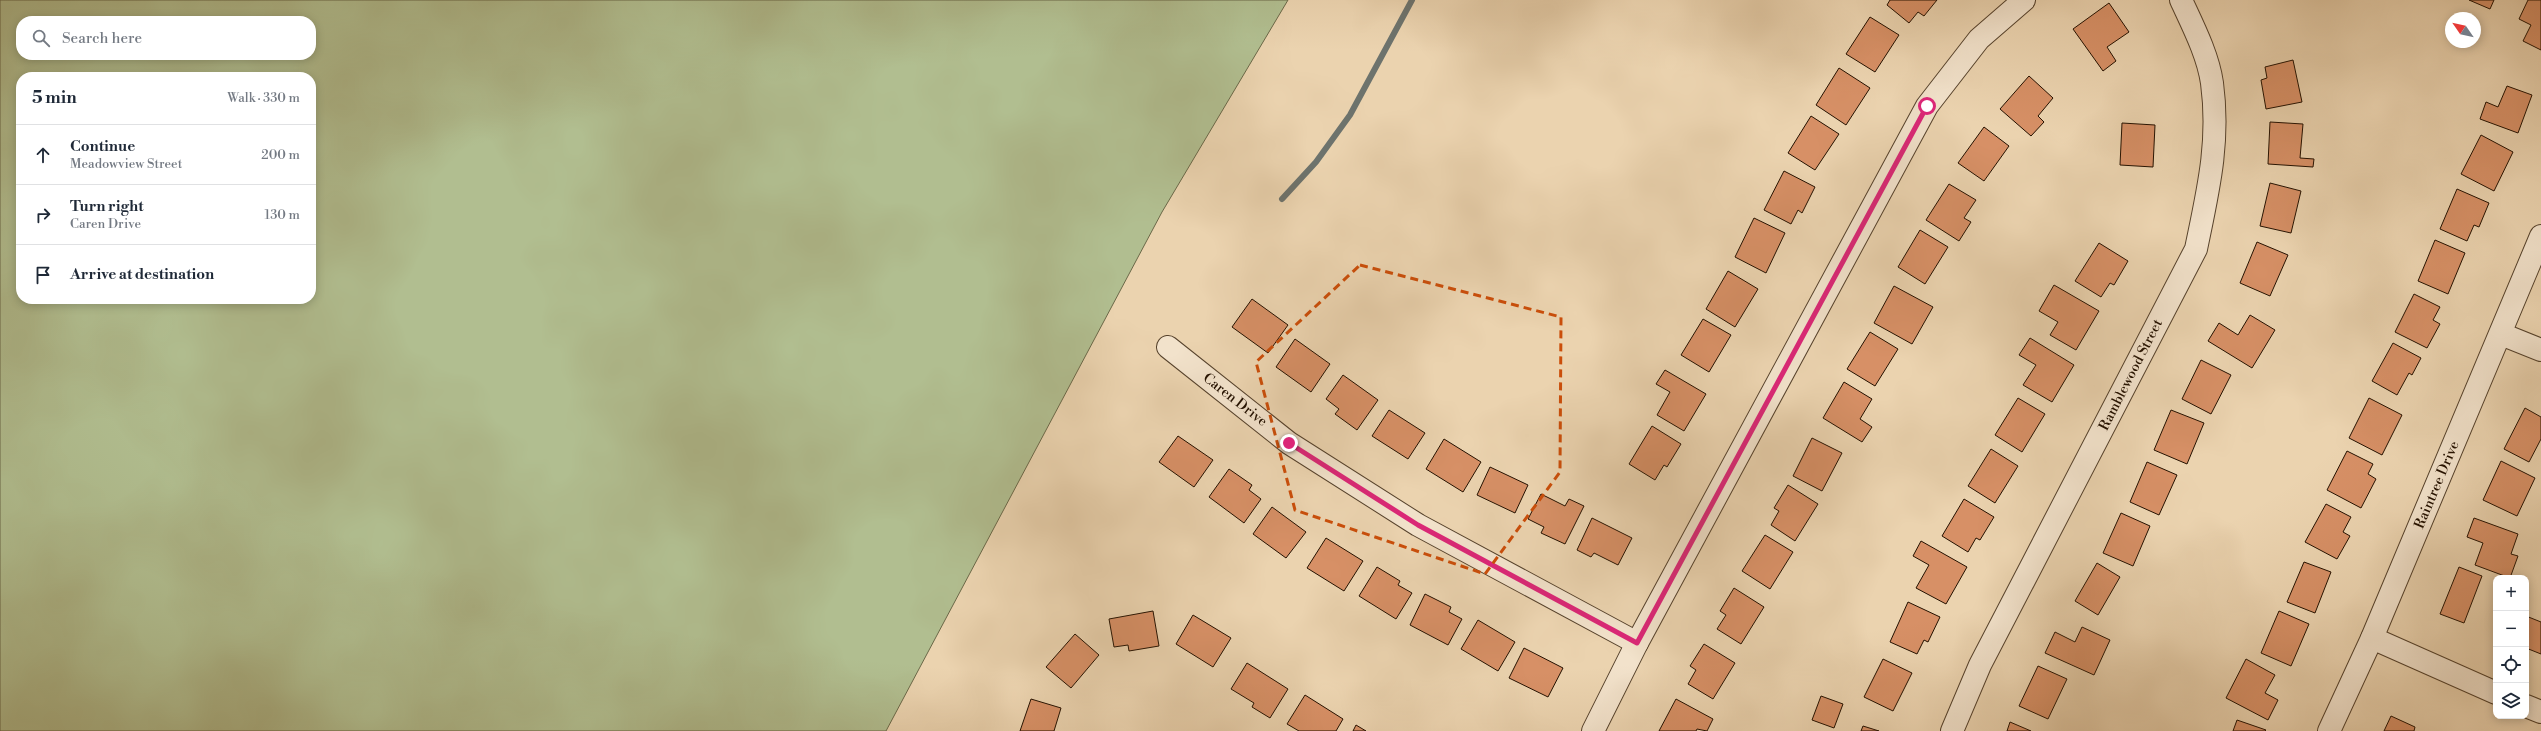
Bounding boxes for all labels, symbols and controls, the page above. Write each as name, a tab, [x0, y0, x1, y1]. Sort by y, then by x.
north arrow	[2445, 12, 2481, 48]
search box	[16, 16, 316, 60]
icon: search	[30, 27, 52, 49]
text: Search here	[62, 29, 142, 48]
text: 5 min	[32, 87, 77, 109]
text: Walk · 330 m	[227, 90, 300, 106]
route start	[1918, 97, 1936, 115]
text: Continue	[70, 137, 135, 156]
icon: ahead	[32, 144, 54, 166]
text: 200 m	[261, 147, 300, 163]
text: Meadowview Street	[70, 156, 182, 172]
text: Turn right	[70, 197, 144, 216]
icon: right	[32, 204, 54, 226]
text: 130 m	[265, 207, 300, 223]
text: Caren Drive	[70, 216, 141, 232]
icon: arrive	[32, 264, 54, 286]
text: Arrive at destination	[70, 265, 214, 284]
street label: Ramblewood Street	[2095, 316, 2167, 434]
street label: Caren Drive	[1199, 369, 1271, 431]
route end	[1280, 434, 1298, 452]
street label: Raintree Drive	[2410, 438, 2464, 532]
map controls	[2493, 575, 2529, 719]
button: +	[2493, 575, 2529, 611]
button: −	[2493, 611, 2529, 647]
button: locate	[2493, 647, 2529, 683]
button: layers	[2493, 683, 2529, 719]

